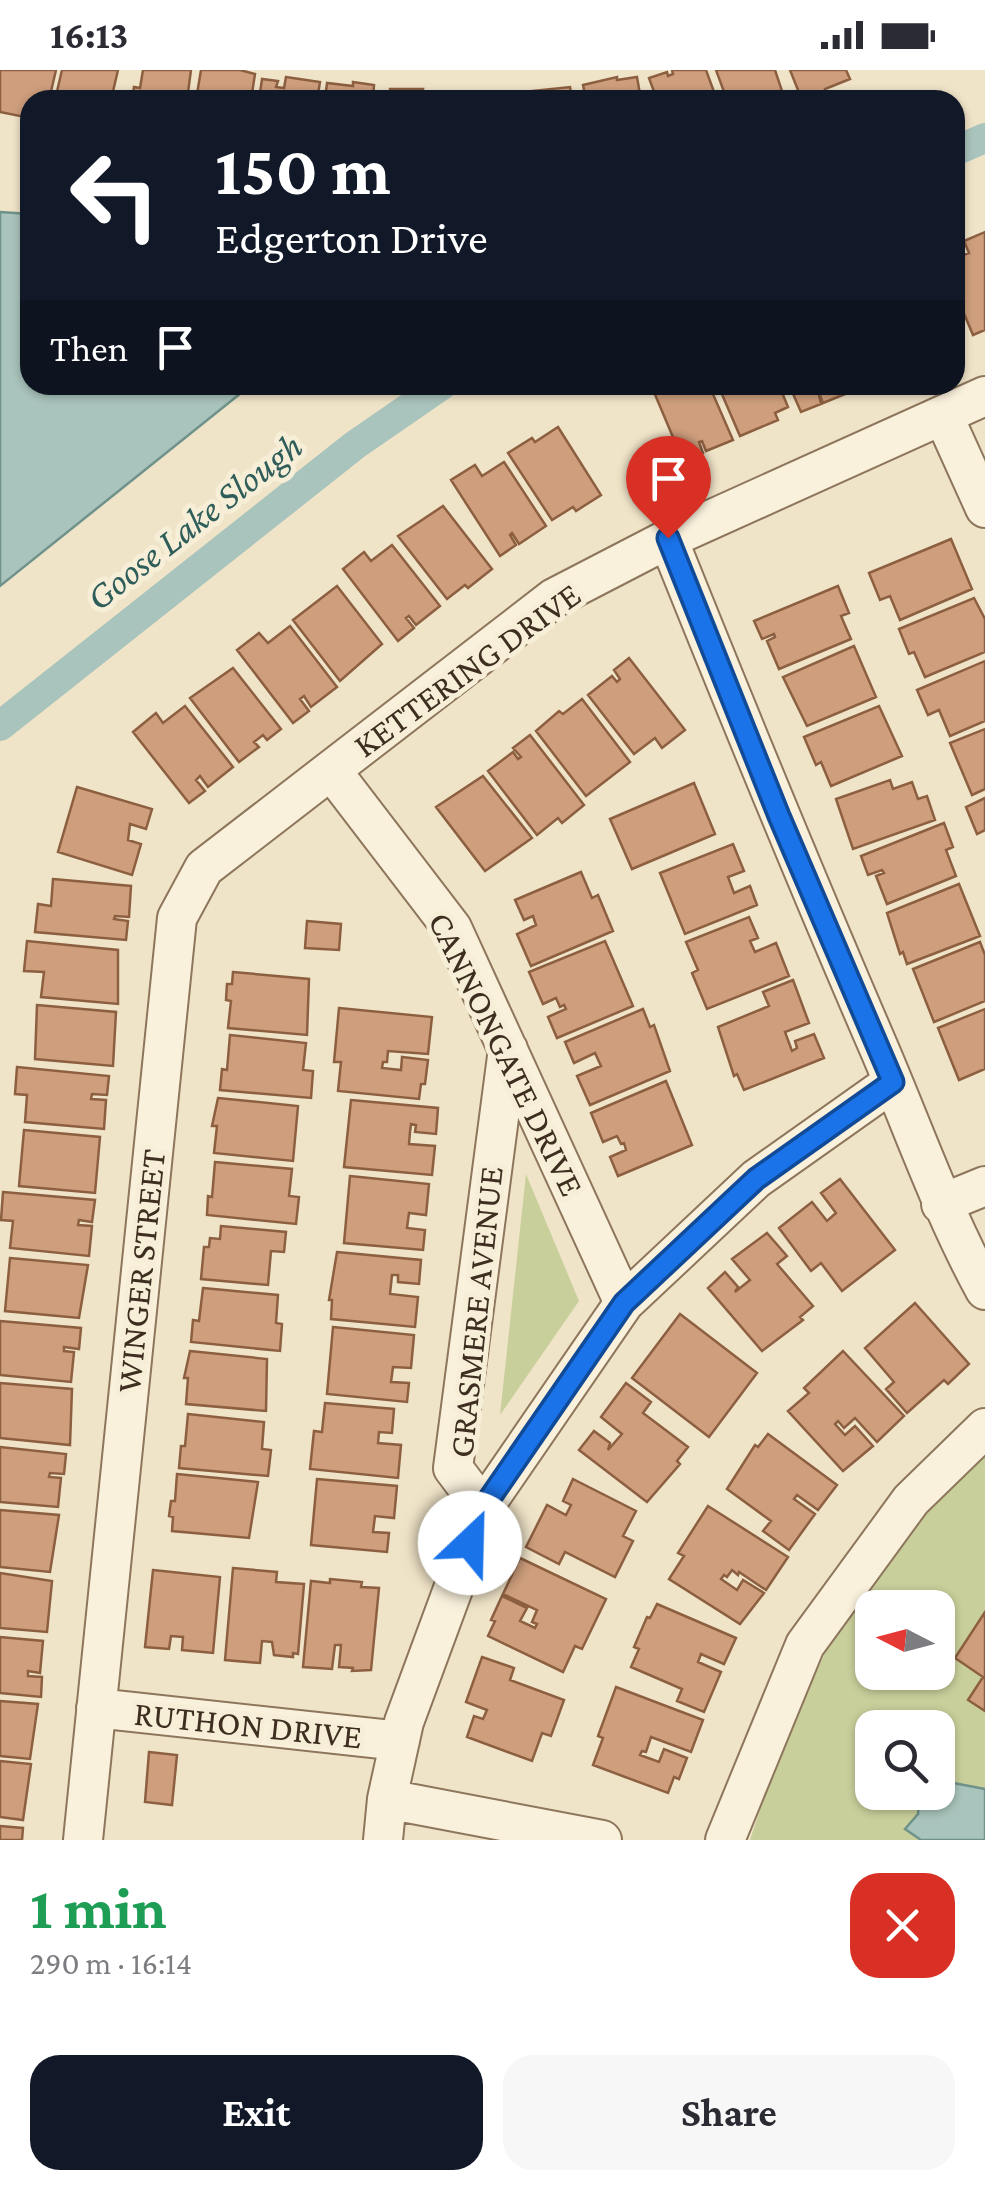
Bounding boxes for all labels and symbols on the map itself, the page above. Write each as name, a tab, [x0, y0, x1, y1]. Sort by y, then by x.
water label: Goose Lake Slough	[78, 424, 310, 618]
pin	[626, 436, 711, 539]
street label: KETTERING DRIVE	[346, 575, 588, 765]
street label: CANNONGATE DRIVE	[420, 906, 592, 1202]
street label: WINGER STREET	[109, 1147, 173, 1395]
street label: GRASMERE AVENUE	[441, 1164, 511, 1460]
position arrow	[418, 1491, 522, 1595]
north arrow	[855, 1590, 955, 1690]
street label: RUTHON DRIVE	[132, 1694, 364, 1756]

